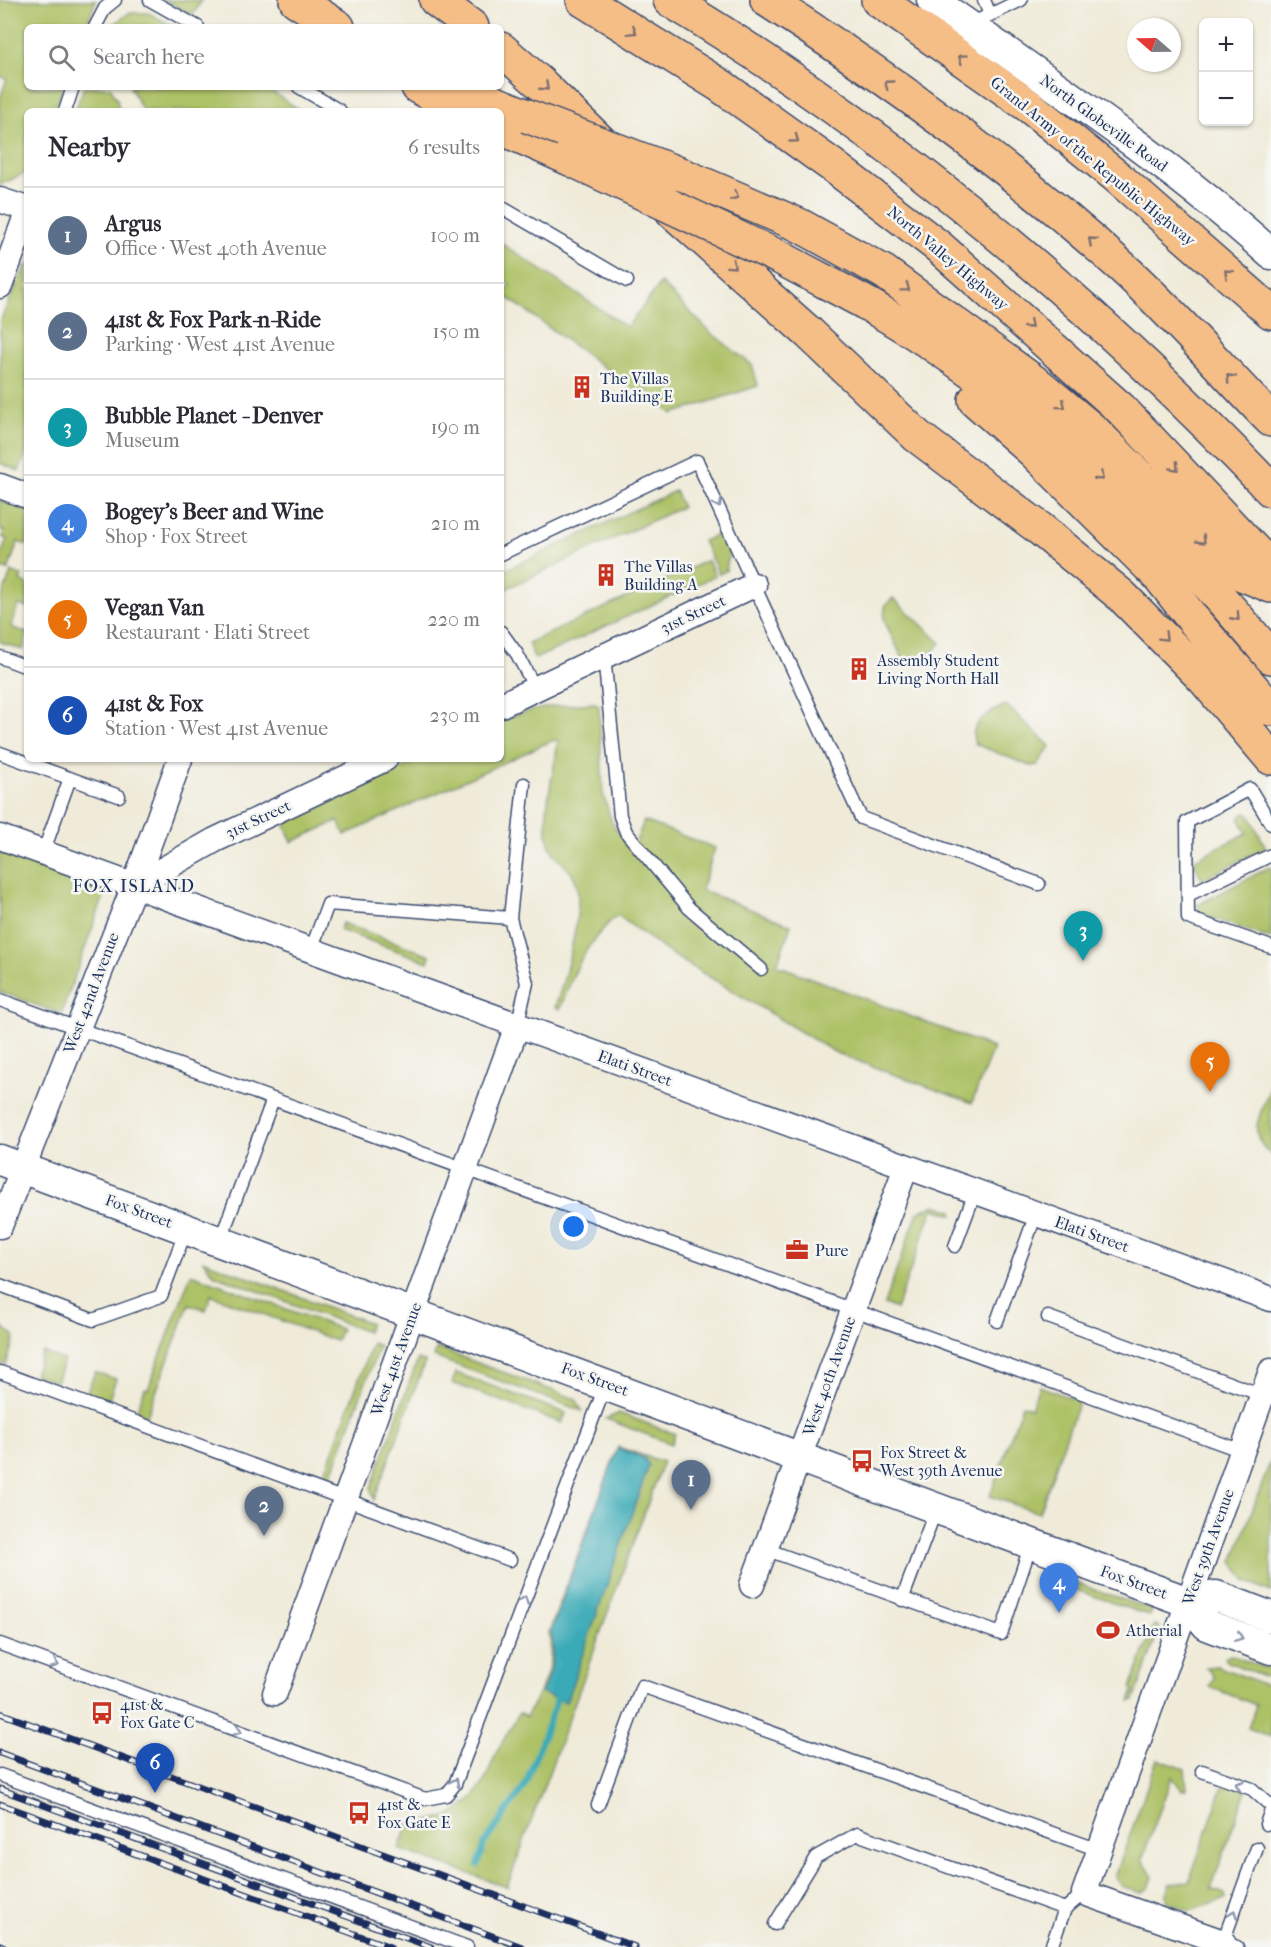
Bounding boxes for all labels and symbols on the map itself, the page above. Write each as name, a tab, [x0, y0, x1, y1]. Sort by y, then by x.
north arrow	[1127, 18, 1181, 72]
one-way arrow	[626, 23, 637, 34]
one-way arrow	[958, 54, 969, 65]
street label: North Globeville Road	[1036, 70, 1172, 176]
street label: Grand Army of the Republic Highway	[987, 72, 1200, 250]
one-way arrow	[538, 80, 549, 91]
one-way arrow	[884, 80, 895, 91]
one-way arrow	[788, 131, 799, 142]
one-way arrow	[728, 189, 739, 201]
street label: North Valley Highway	[884, 202, 1013, 314]
one-way arrow	[1088, 237, 1099, 248]
one-way arrow	[725, 258, 736, 269]
one-way arrow	[1224, 269, 1234, 280]
one-way arrow	[899, 281, 910, 292]
one-way arrow	[1022, 318, 1033, 329]
place label: The Villas Building E	[600, 369, 673, 406]
building icon: The Villas Building E	[569, 374, 595, 400]
one-way arrow	[1227, 375, 1238, 386]
one-way arrow	[1055, 397, 1066, 408]
one-way arrow	[1168, 459, 1179, 470]
one-way arrow	[1093, 470, 1104, 481]
one-way arrow	[710, 498, 722, 509]
one-way arrow	[1194, 533, 1205, 544]
place label: The Villas Building A	[624, 557, 698, 594]
building icon: The Villas Building A	[593, 562, 619, 588]
street label: 31st Street	[657, 591, 729, 637]
one-way arrow	[1229, 610, 1240, 620]
one-way arrow	[1157, 630, 1168, 641]
place label: Assembly Student Living North Hall	[876, 651, 999, 688]
building icon: Assembly Student Living North Hall	[846, 656, 872, 682]
street label: 31st Street	[222, 796, 294, 842]
district label: FOX ISLAND	[73, 876, 195, 897]
pin: 3	[1064, 912, 1102, 961]
street label: West 42nd Avenue	[59, 930, 123, 1057]
pin: 5	[1190, 1042, 1230, 1092]
street label: Elati Street	[595, 1046, 675, 1090]
street label: Fox Street	[103, 1190, 176, 1232]
your location	[559, 1212, 588, 1241]
street label: Elati Street	[1052, 1212, 1132, 1256]
office icon: Pure	[784, 1237, 810, 1263]
place label: Pure	[815, 1241, 848, 1260]
street label: West 41st Avenue	[366, 1300, 425, 1419]
street label: West 40th Avenue	[798, 1314, 859, 1439]
street label: Fox Street	[559, 1358, 632, 1400]
place label: Fox Street & West 39th Avenue	[879, 1443, 1002, 1480]
bus stop icon: Fox Street & West 39th Avenue	[849, 1448, 875, 1474]
pin: 1	[672, 1460, 710, 1510]
pin: 2	[244, 1486, 284, 1536]
street label: West 39th Avenue	[1178, 1486, 1238, 1609]
street label: Fox Street	[1098, 1561, 1171, 1603]
pin: 4	[1040, 1564, 1078, 1613]
one-way arrow	[517, 1595, 530, 1606]
sports icon: Atherial	[1095, 1617, 1121, 1643]
place label: Atherial	[1125, 1621, 1183, 1640]
one-way arrow	[1233, 1630, 1244, 1643]
one-way arrow	[49, 1657, 60, 1669]
place label: 41st & Fox Gate C	[120, 1695, 195, 1732]
bus stop icon: 41st & Fox Gate C	[89, 1700, 115, 1726]
one-way arrow	[232, 1724, 243, 1737]
pin: 6	[136, 1744, 174, 1793]
one-way arrow	[448, 1778, 459, 1788]
one-way arrow	[1234, 1779, 1245, 1792]
place label: 41st & Fox Gate E	[377, 1795, 451, 1832]
bus stop icon: 41st & Fox Gate E	[346, 1800, 372, 1826]
one-way arrow	[1226, 1909, 1239, 1919]

